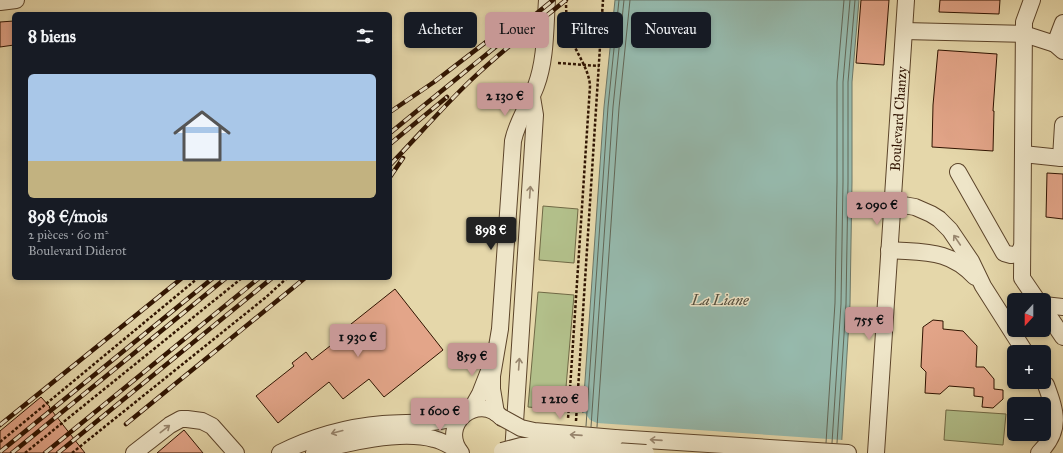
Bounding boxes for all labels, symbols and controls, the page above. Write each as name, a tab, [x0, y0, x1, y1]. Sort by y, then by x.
chip: Acheter	[404, 12, 477, 48]
chip: Louer	[485, 12, 549, 48]
chip: Filtres	[557, 12, 623, 48]
chip: Nouveau	[631, 12, 711, 48]
icon: filters	[354, 25, 376, 47]
text: 8 biens	[28, 26, 76, 47]
street label: Boulevard Chanzy	[887, 65, 911, 172]
pin: 2 130 €	[468, 83, 542, 117]
text: 2 130 €	[486, 88, 524, 104]
icon: home	[166, 100, 238, 172]
one-way arrow	[527, 186, 534, 199]
pin: 2 090 €	[840, 192, 914, 226]
text: 2 090 €	[856, 197, 898, 213]
text: 898 €/mois	[28, 206, 108, 227]
pin: 898 €	[463, 217, 519, 251]
text: 898 €	[475, 222, 507, 238]
text: 2 pièces · 60 m²	[28, 227, 108, 243]
one-way arrow	[953, 234, 961, 245]
text: Boulevard Diderot	[28, 243, 127, 259]
water label: La Liane	[690, 291, 749, 309]
north arrow	[1007, 293, 1051, 337]
map controls	[1007, 293, 1051, 441]
pin: 755 €	[841, 307, 897, 341]
text: 755 €	[854, 312, 884, 328]
pin: 1 930 €	[321, 324, 395, 358]
text: 1 930 €	[339, 329, 377, 345]
pin: 859 €	[444, 343, 500, 377]
button: +	[1007, 345, 1051, 389]
text: 859 €	[457, 348, 487, 364]
one-way arrow	[515, 358, 522, 371]
pin: 1 210 €	[523, 386, 597, 420]
text: 1 210 €	[541, 391, 579, 407]
button: −	[1007, 397, 1051, 441]
pin: 1 600 €	[403, 398, 477, 432]
text: 1 600 €	[420, 403, 460, 419]
one-way arrow	[159, 424, 170, 433]
one-way arrow	[331, 429, 344, 436]
one-way arrow	[570, 431, 583, 438]
one-way arrow	[650, 437, 663, 444]

